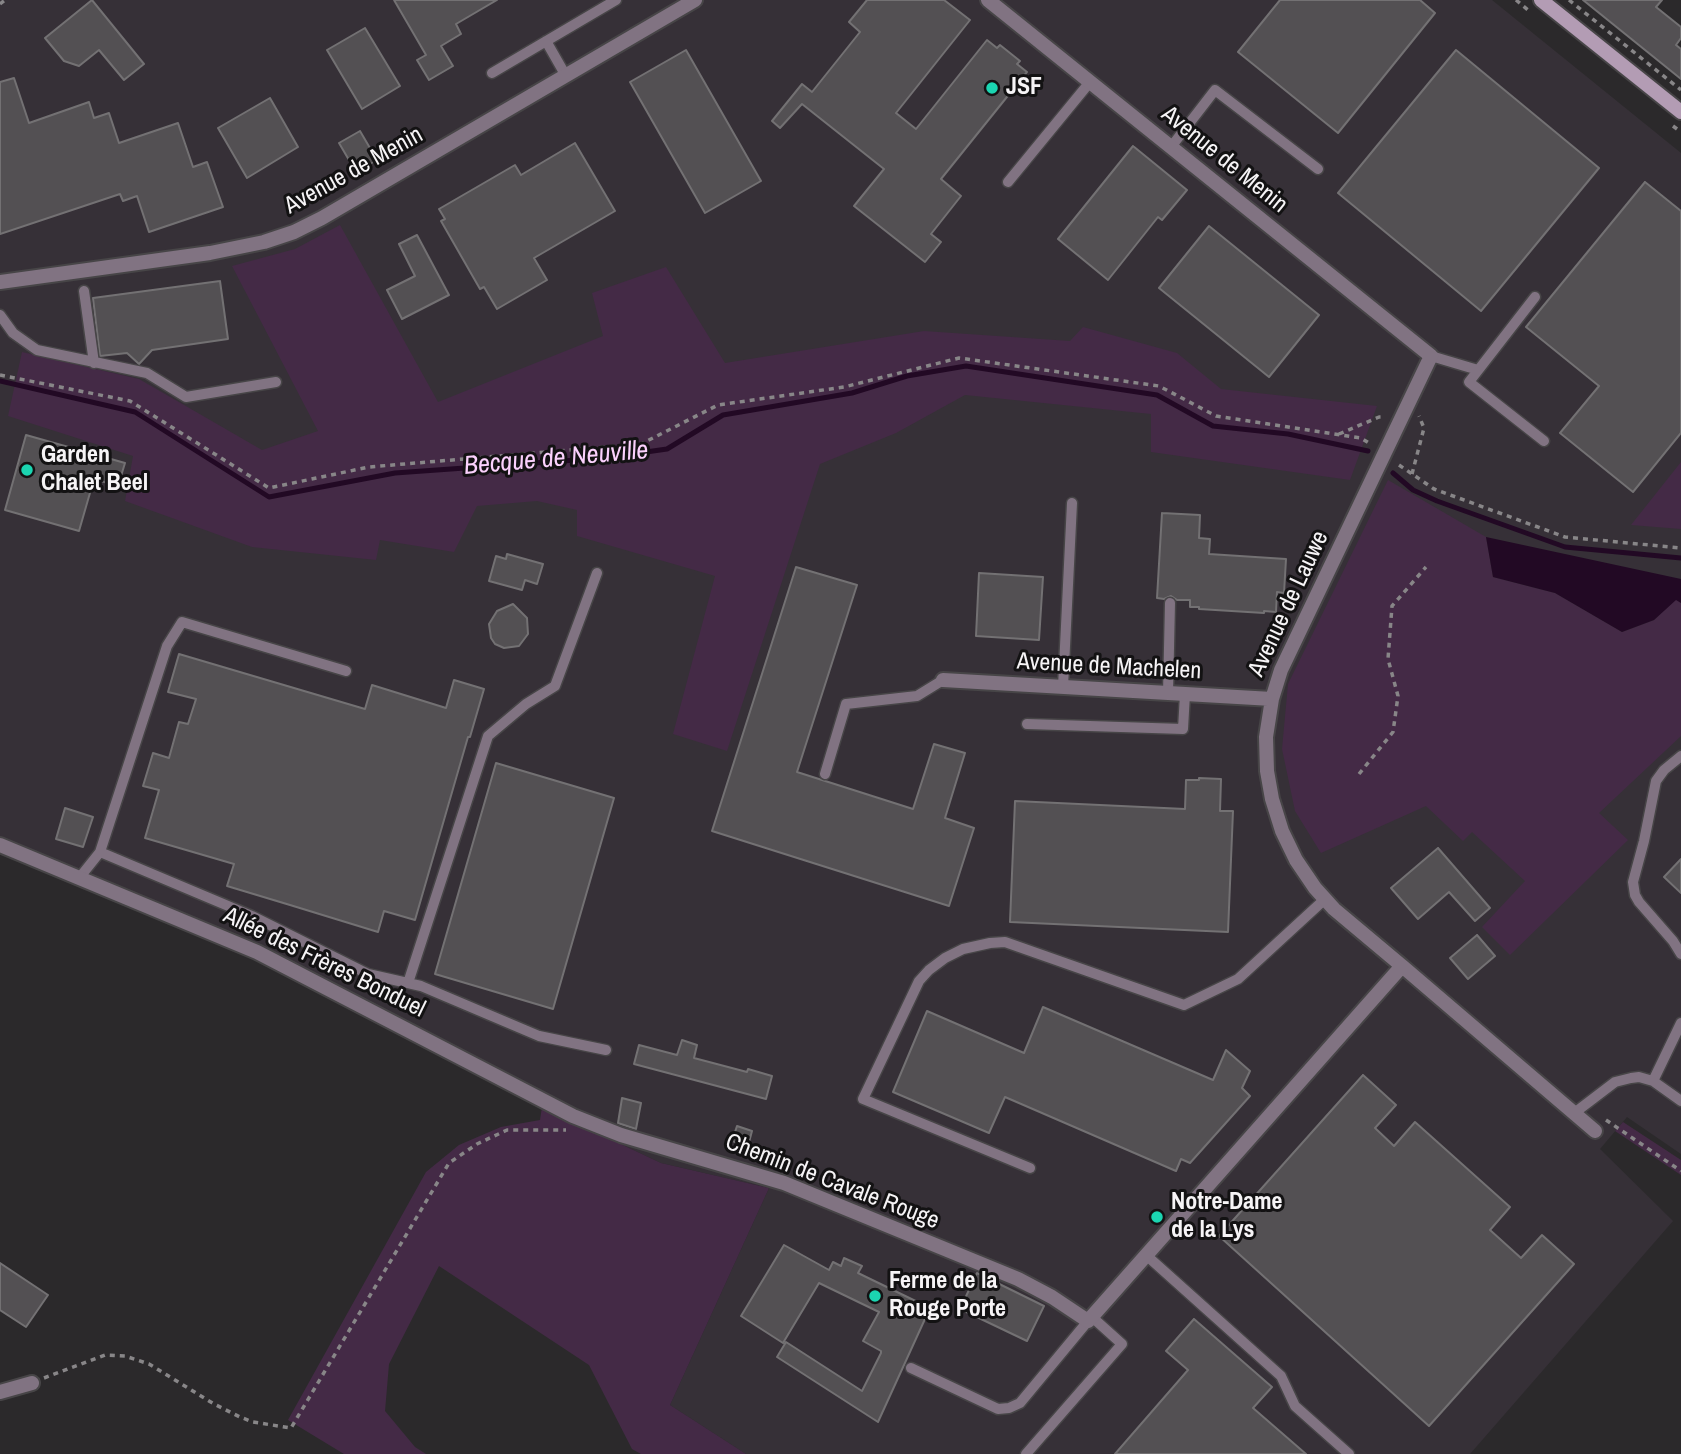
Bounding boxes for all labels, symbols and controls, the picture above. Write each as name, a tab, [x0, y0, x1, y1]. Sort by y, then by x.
place label: JSF	[1006, 74, 1042, 102]
marker: JSF	[984, 80, 1000, 96]
street label: Avenue de Menin	[1155, 100, 1293, 220]
street label: Avenue de Menin	[280, 121, 428, 221]
water label: Becque de Neuville	[463, 435, 649, 483]
place label: Garden Chalet Beel	[41, 442, 148, 498]
marker: Garden Chalet Beel	[19, 462, 35, 478]
street label: Avenue de Lauwe	[1243, 527, 1335, 681]
street label: Avenue de Machelen	[1016, 648, 1202, 686]
street label: Allée des Frères Bonduel	[218, 902, 430, 1024]
street label: Chemin de Cavale Rouge	[721, 1128, 943, 1236]
place label: Notre-Dame de la Lys	[1171, 1189, 1283, 1245]
marker: Notre-Dame de la Lys	[1149, 1209, 1165, 1225]
place label: Ferme de la Rouge Porte	[889, 1268, 1006, 1324]
marker: Ferme de la Rouge Porte	[867, 1288, 883, 1304]

